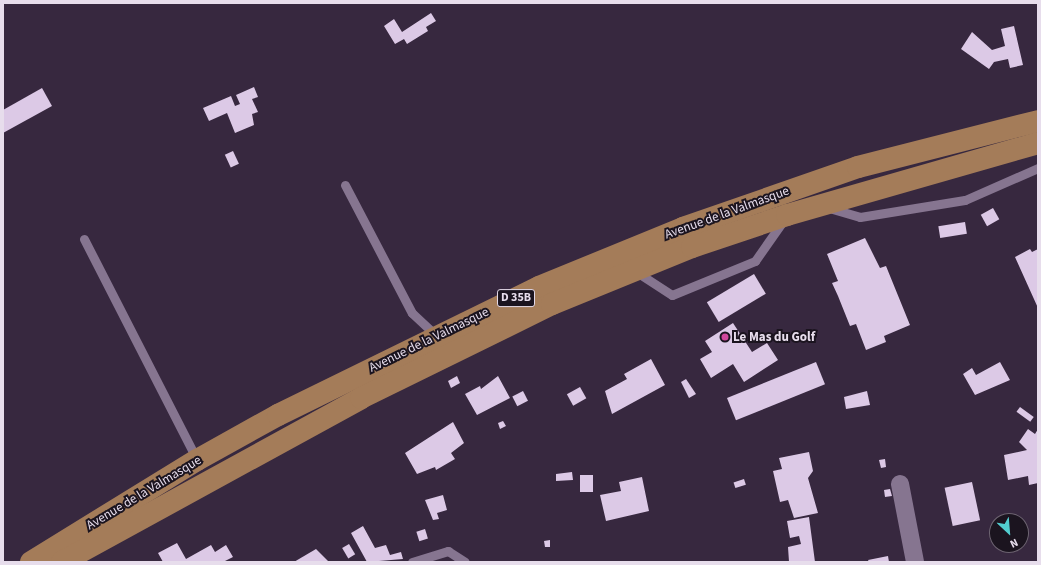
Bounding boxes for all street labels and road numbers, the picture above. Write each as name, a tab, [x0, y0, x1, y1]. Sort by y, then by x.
street label: Avenue de la Valmasque	[663, 183, 791, 243]
road number: D 35B	[497, 288, 535, 308]
street label: Avenue de la Valmasque	[367, 304, 491, 376]
street label: Avenue de la Valmasque	[84, 453, 204, 533]

